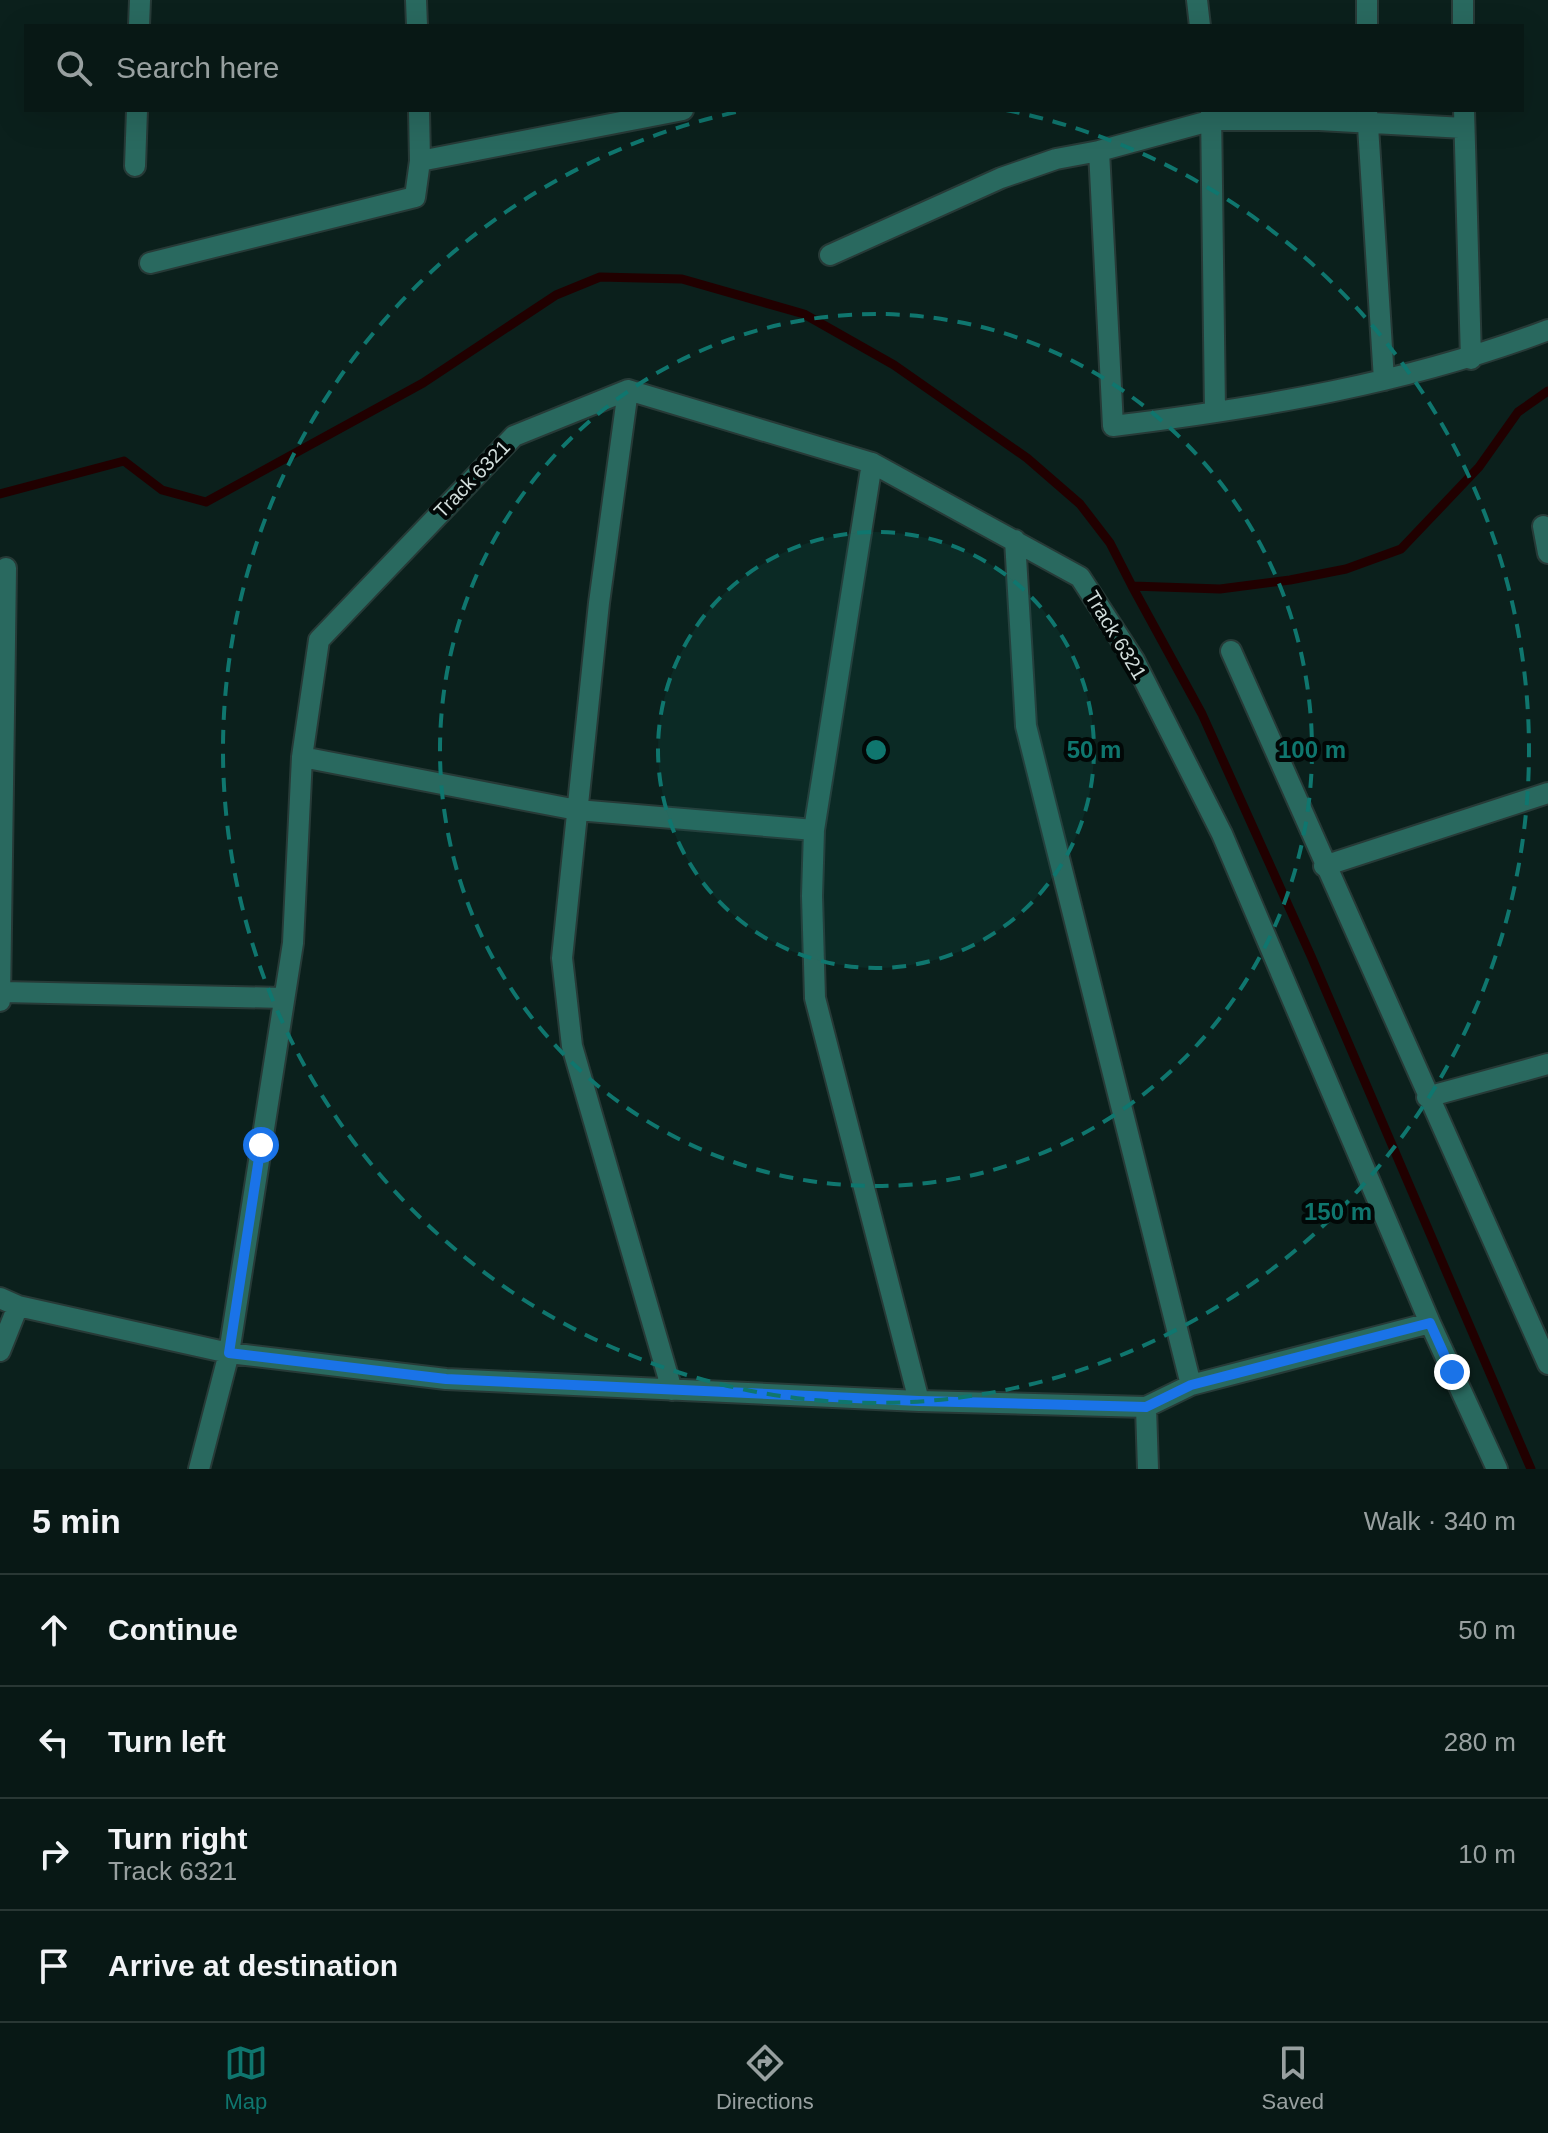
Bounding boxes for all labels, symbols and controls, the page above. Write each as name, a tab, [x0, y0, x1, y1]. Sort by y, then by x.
search box	[24, 24, 1524, 112]
icon: search	[52, 46, 96, 90]
text: Search here	[116, 51, 279, 84]
street label: Track 6321	[430, 436, 514, 522]
street label: Track 6321	[1081, 587, 1151, 683]
centre of rings	[862, 736, 890, 764]
text: 50 m	[1067, 736, 1121, 763]
text: 100 m	[1278, 736, 1346, 763]
route start	[243, 1127, 279, 1163]
text: 150 m	[1304, 1198, 1372, 1225]
route end	[1434, 1354, 1470, 1390]
text: 5 min	[32, 1502, 121, 1540]
text: Walk · 340 m	[1364, 1506, 1516, 1536]
icon: ahead	[32, 1608, 76, 1652]
text: Continue	[108, 1613, 238, 1646]
text: 50 m	[1458, 1615, 1516, 1645]
icon: left	[32, 1720, 76, 1764]
text: Turn left	[108, 1725, 226, 1758]
text: 280 m	[1444, 1727, 1516, 1757]
text: Turn right	[108, 1822, 247, 1855]
icon: right	[32, 1832, 76, 1876]
text: 10 m	[1458, 1839, 1516, 1869]
text: Track 6321	[108, 1856, 237, 1886]
icon: arrive	[32, 1944, 76, 1988]
text: Arrive at destination	[108, 1949, 398, 1982]
tab: Map	[224, 2041, 268, 2115]
tab: Directions	[716, 2041, 814, 2115]
tab: Saved	[1262, 2041, 1324, 2115]

